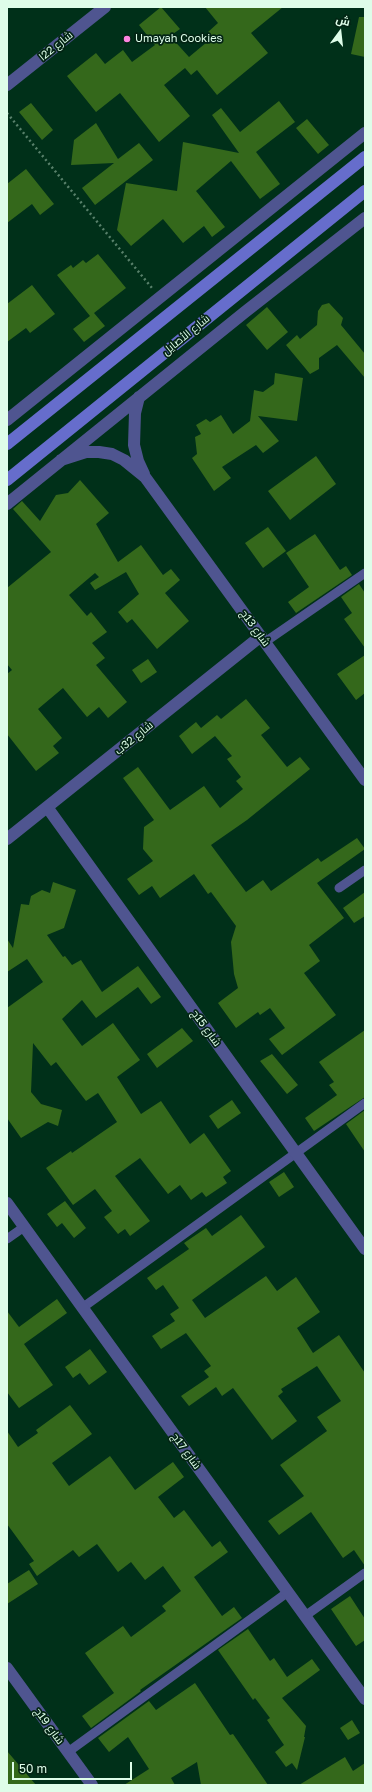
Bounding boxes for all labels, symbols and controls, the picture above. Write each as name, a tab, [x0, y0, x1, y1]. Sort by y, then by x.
north arrow	[320, 12, 360, 52]
text: ش	[335, 12, 352, 28]
street label: شارع 22ا	[36, 28, 76, 64]
place label: Umayah Cookies	[135, 32, 222, 46]
marker: Umayah Cookies	[122, 34, 132, 44]
street label: شارع الأصايل	[160, 312, 212, 358]
street label: شارع 13ج	[237, 607, 273, 649]
street label: شارع 32ب	[112, 719, 156, 757]
street label: شارع 15ج	[188, 1007, 224, 1049]
street label: شارع 17ج	[168, 1430, 204, 1472]
street label: شارع 19ج	[31, 1705, 67, 1747]
scale bar	[14, 1754, 134, 1780]
text: 50 m	[19, 1761, 47, 1776]

